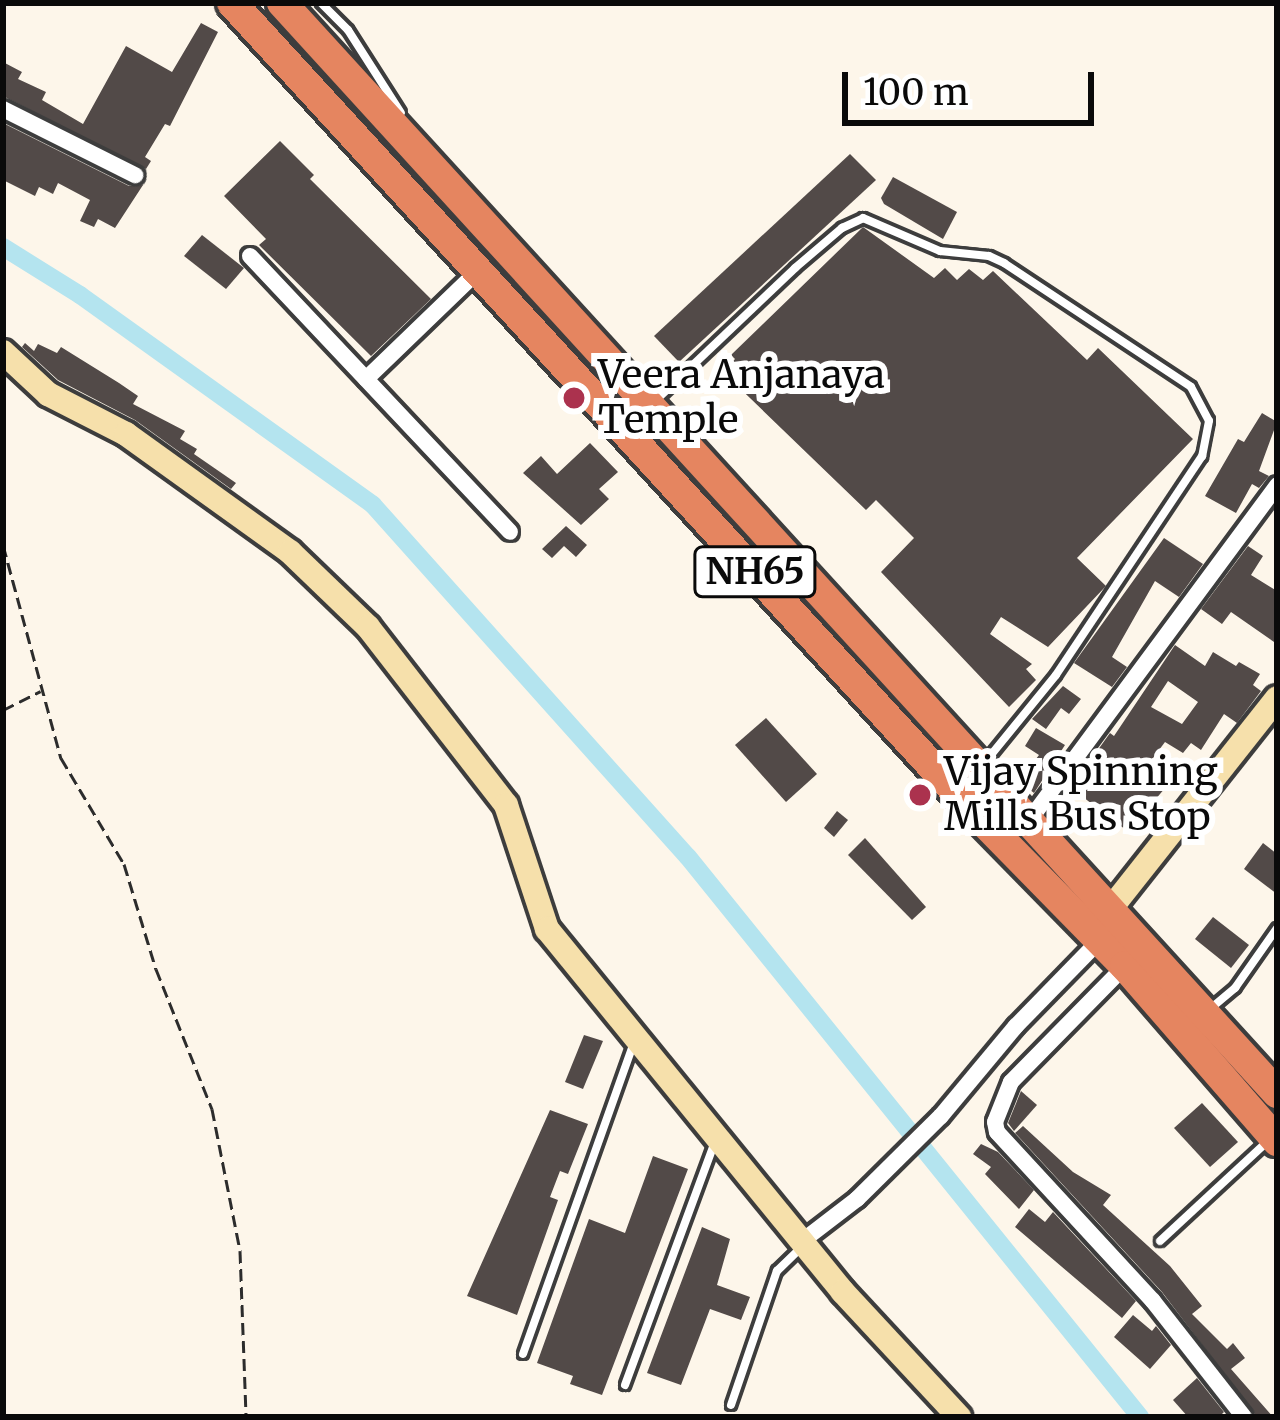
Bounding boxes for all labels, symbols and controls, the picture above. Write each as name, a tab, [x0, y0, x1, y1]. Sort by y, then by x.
scale bar	[848, 48, 1100, 122]
text: 100 m	[863, 70, 969, 115]
place label: Veera Anjanaya Temple	[598, 353, 885, 444]
marker: Veera Anjanaya Temple	[561, 385, 587, 411]
road number: NH65	[692, 542, 818, 602]
place label: Vijay Spinning Mills Bus Stop	[944, 750, 1218, 841]
marker: Vijay Spinning Mills Bus Stop	[907, 782, 933, 808]

